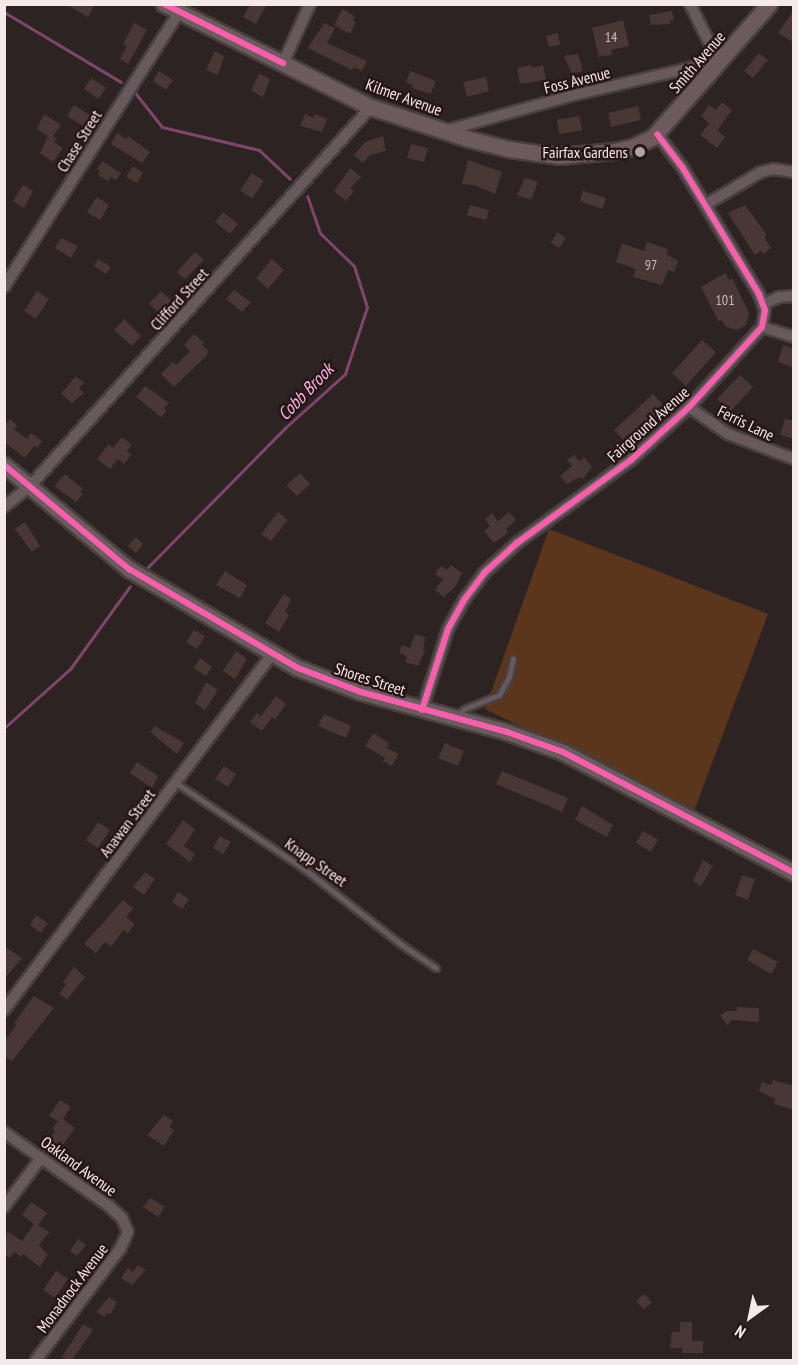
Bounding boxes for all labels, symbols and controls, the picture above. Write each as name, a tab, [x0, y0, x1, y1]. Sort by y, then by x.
street label: Smith Avenue	[665, 27, 729, 97]
house number: 14	[605, 29, 617, 45]
street label: Foss Avenue	[542, 62, 612, 98]
street label: Kilmer Avenue	[363, 74, 445, 120]
street label: Chase Street	[52, 107, 106, 175]
place label: Fairfax Gardens	[542, 142, 628, 162]
marker: Fairfax Gardens	[633, 145, 647, 159]
house number: 97	[645, 257, 657, 273]
street label: Clifford Street	[146, 264, 212, 334]
house number: 101	[716, 292, 734, 308]
water label: Cobb Brook	[274, 359, 338, 425]
street label: Fairground Avenue	[603, 382, 693, 466]
street label: Ferris Lane	[715, 401, 777, 445]
street label: Shores Street	[332, 658, 408, 700]
street label: Anawan Street	[95, 785, 159, 861]
street label: Knapp Street	[281, 834, 351, 890]
street label: Oakland Avenue	[37, 1132, 121, 1200]
street label: Monadnock Avenue	[32, 1239, 112, 1337]
north arrow	[720, 1287, 780, 1347]
text: N	[731, 1321, 749, 1343]

